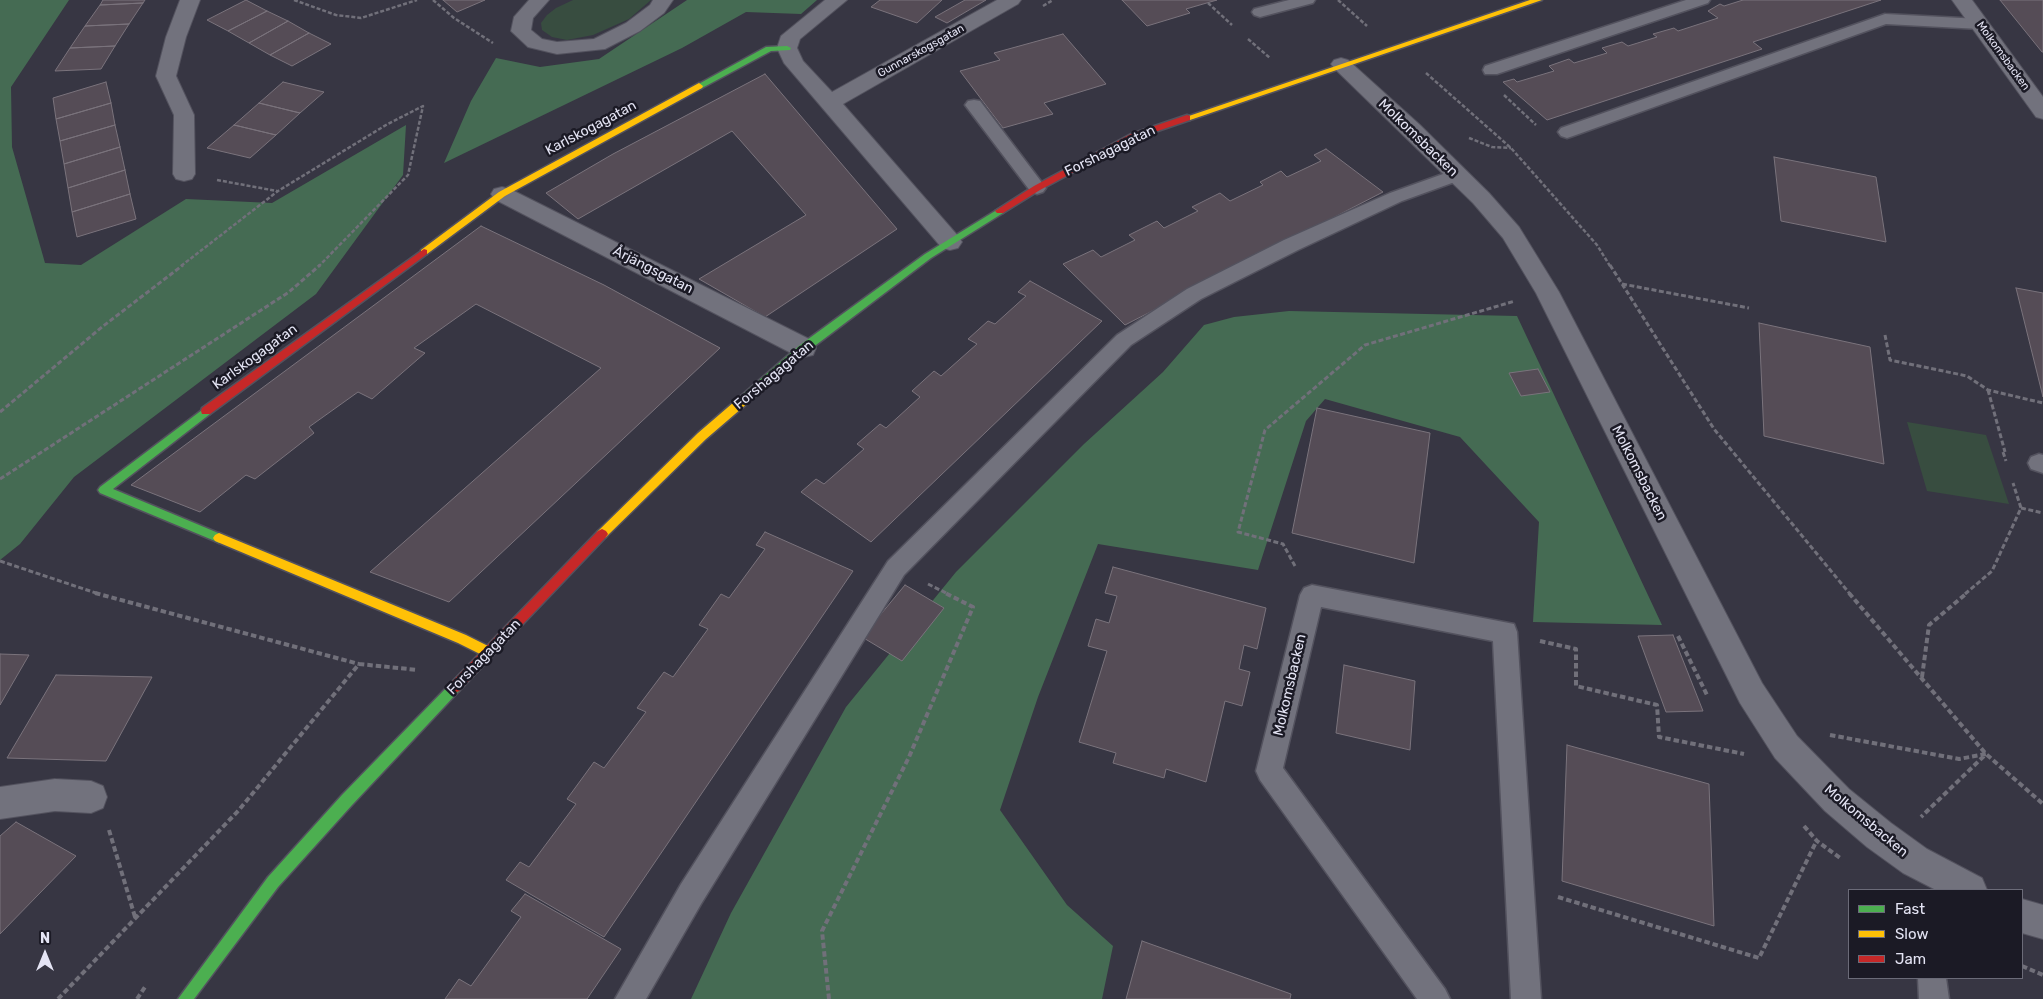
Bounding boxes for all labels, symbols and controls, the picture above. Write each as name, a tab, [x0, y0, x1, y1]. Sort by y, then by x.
street label: Molkomsbacken	[1974, 19, 2032, 93]
street label: Gunnarskogsgatan	[875, 22, 967, 80]
street label: Molkomsbacken	[1375, 96, 1461, 180]
street label: Karlskogagatan	[543, 97, 639, 159]
street label: Forshagagatan	[1062, 122, 1158, 180]
street label: Årjängsgatan	[610, 243, 696, 297]
street label: Karlskogagatan	[209, 321, 301, 393]
street label: Forshagagatan	[731, 337, 817, 413]
street label: Molkomsbacken	[1608, 423, 1670, 523]
street label: Forshagagatan	[444, 616, 524, 698]
street label: Molkomsbacken	[1270, 632, 1310, 738]
street label: Molkomsbacken	[1821, 781, 1911, 861]
legend	[1848, 889, 2023, 979]
text: Fast	[1895, 900, 1925, 918]
text: Slow	[1895, 925, 1928, 943]
north arrow	[20, 929, 70, 979]
text: N	[40, 930, 50, 947]
text: Jam	[1895, 950, 1926, 968]

